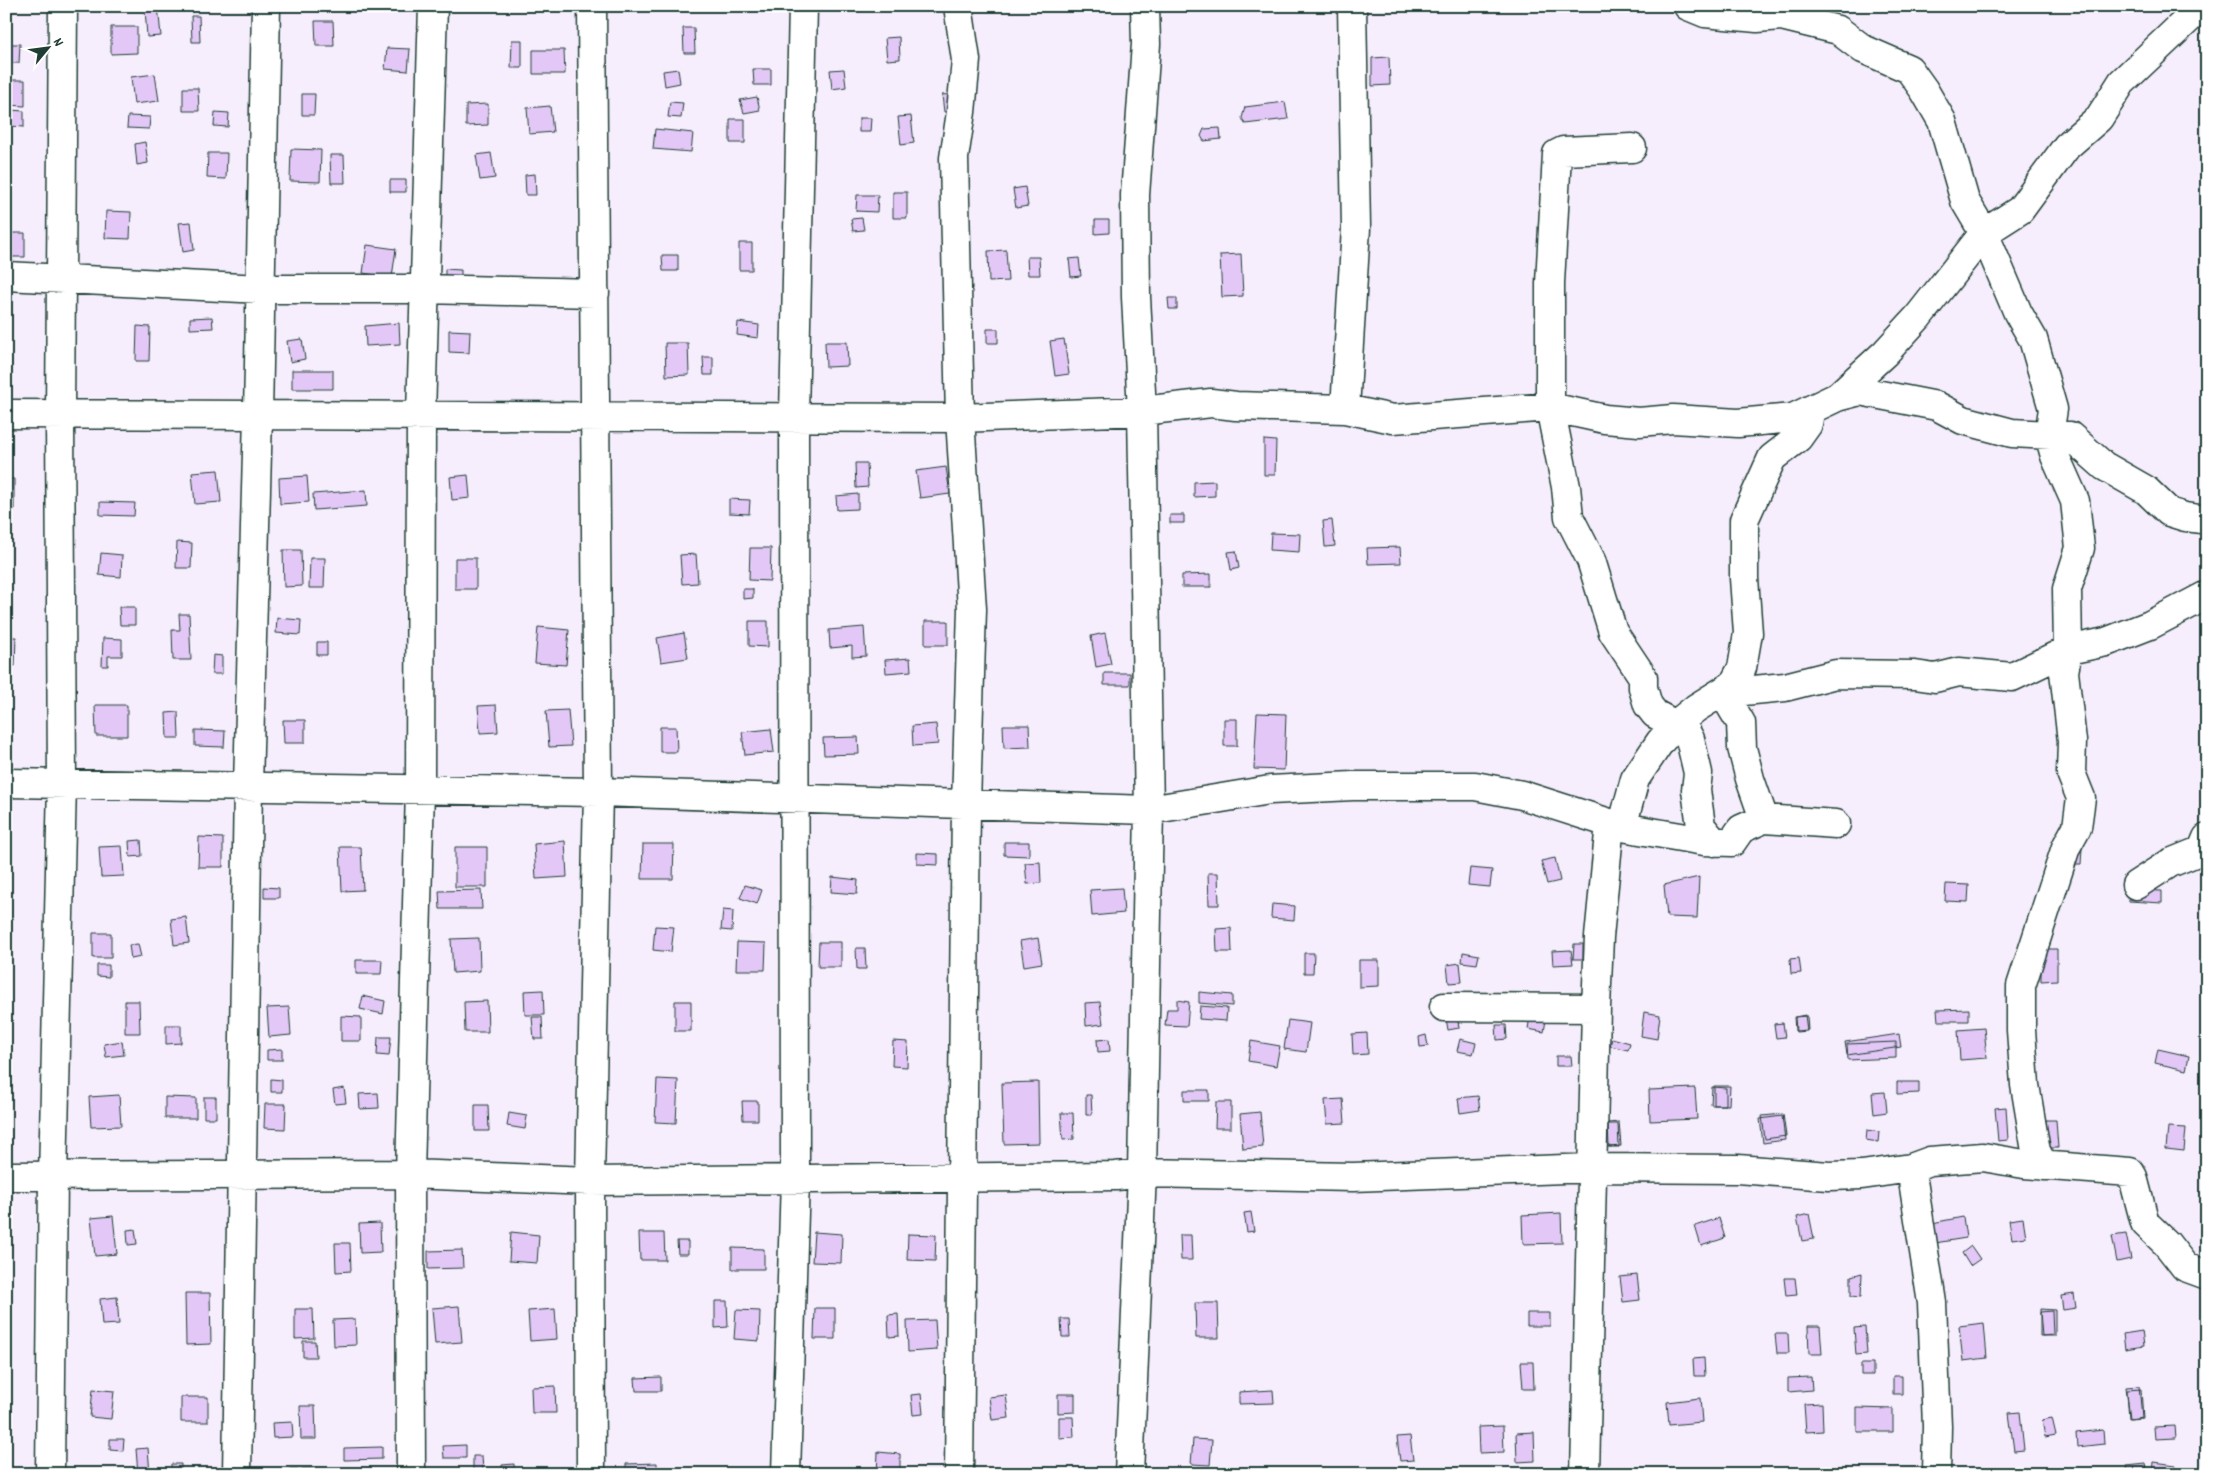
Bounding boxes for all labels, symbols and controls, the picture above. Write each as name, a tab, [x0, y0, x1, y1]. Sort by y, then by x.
north arrow	[22, 22, 72, 72]
text: N	[47, 35, 68, 51]

